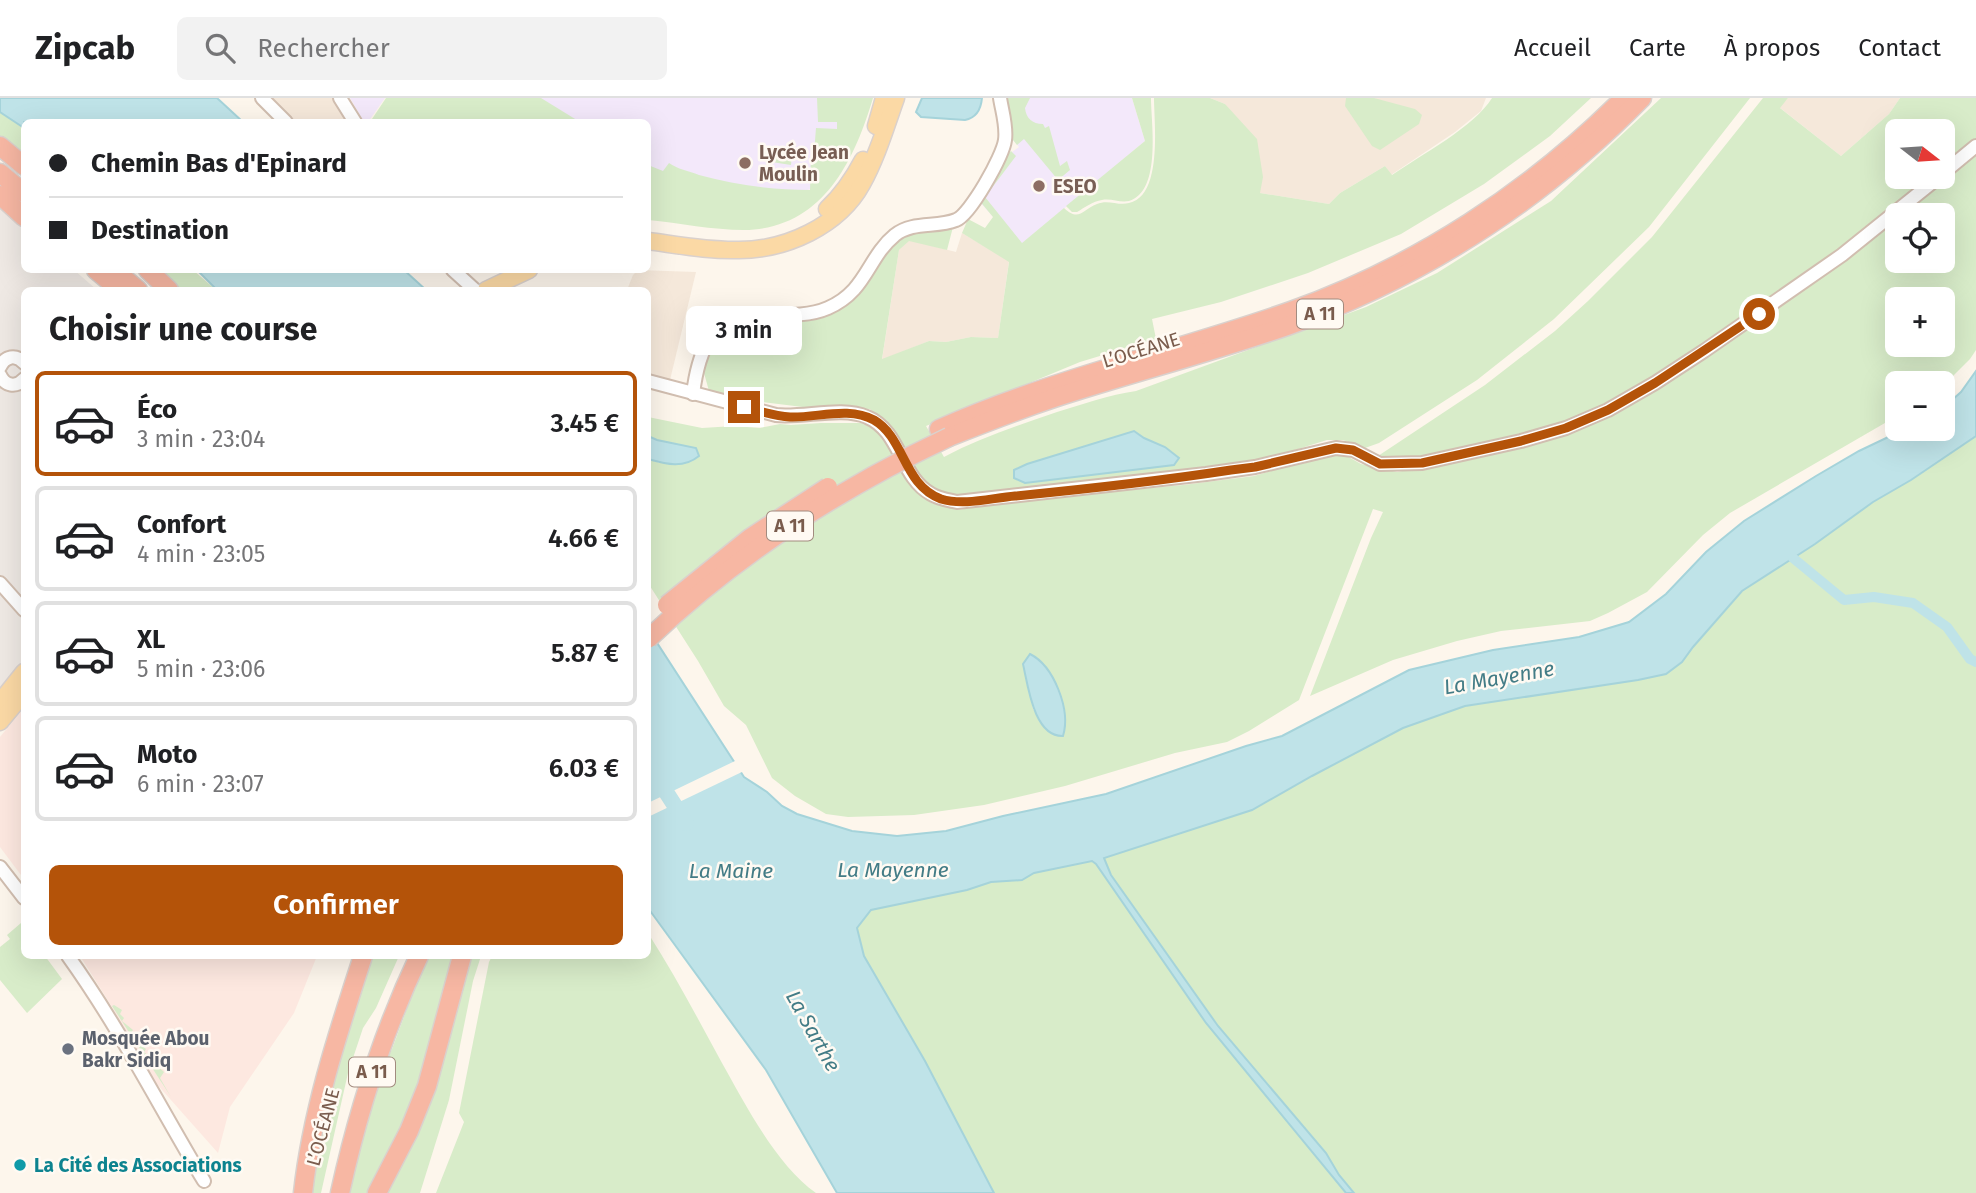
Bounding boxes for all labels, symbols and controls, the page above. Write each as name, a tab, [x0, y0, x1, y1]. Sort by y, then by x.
search box	[177, 17, 667, 80]
text: Zipcab	[35, 28, 135, 68]
icon: search	[201, 29, 239, 67]
text: Rechercher	[257, 33, 390, 64]
text: Accueil	[1514, 34, 1591, 62]
text: Carte	[1629, 34, 1686, 62]
text: À propos	[1724, 34, 1820, 62]
text: Contact	[1858, 34, 1941, 62]
north arrow	[1885, 119, 1955, 189]
map controls	[1885, 119, 1955, 441]
place label: Lycée Jean Moulin	[759, 141, 849, 186]
text: Chemin Bas d'Epinard	[91, 148, 347, 179]
marker: Lycée Jean Moulin	[737, 155, 753, 171]
place label: ESEO	[1053, 175, 1097, 198]
marker: ESEO	[1031, 178, 1047, 194]
button: locate	[1885, 203, 1955, 273]
text: Destination	[91, 215, 229, 246]
button: +	[1885, 287, 1955, 357]
route start	[1743, 298, 1775, 330]
road number: A 11	[1297, 300, 1343, 328]
callout: 3 min	[686, 306, 802, 354]
text: Choisir une course	[49, 310, 317, 348]
text: 3 min	[716, 316, 772, 344]
street label: L’OCÉANE	[1099, 327, 1183, 373]
button: −	[1885, 371, 1955, 441]
route end	[728, 391, 760, 423]
icon: car	[53, 392, 116, 455]
text: Éco	[137, 394, 177, 425]
text: 3.45 €	[550, 408, 619, 439]
text: 3 min · 23:04	[137, 425, 265, 453]
icon: car	[53, 507, 116, 570]
text: Confort	[137, 509, 226, 540]
road number: A 11	[767, 512, 813, 540]
text: 4.66 €	[548, 523, 619, 554]
text: 4 min · 23:05	[137, 540, 265, 568]
icon: car	[53, 622, 116, 685]
text: XL	[137, 624, 165, 655]
text: 5.87 €	[551, 638, 619, 669]
text: 5 min · 23:06	[137, 655, 265, 683]
water label: La Mayenne	[1442, 655, 1556, 700]
icon: car	[53, 737, 116, 800]
text: Moto	[137, 739, 197, 770]
text: 6.03 €	[549, 753, 619, 784]
text: 6 min · 23:07	[137, 770, 264, 798]
water label: La Mayenne	[837, 857, 949, 883]
water label: La Maine	[689, 858, 773, 884]
button: Confirmer	[49, 865, 623, 945]
water label: La Sarthe	[780, 986, 846, 1076]
place label: Mosquée Abou Bakr Sidiq	[82, 1027, 209, 1072]
marker: Mosquée Abou Bakr Sidiq	[60, 1041, 76, 1057]
road number: A 11	[349, 1057, 395, 1086]
street label: L’OCÉANE	[302, 1085, 344, 1169]
place label: La Cité des Associations	[34, 1154, 242, 1177]
marker: La Cité des Associations	[12, 1157, 28, 1173]

